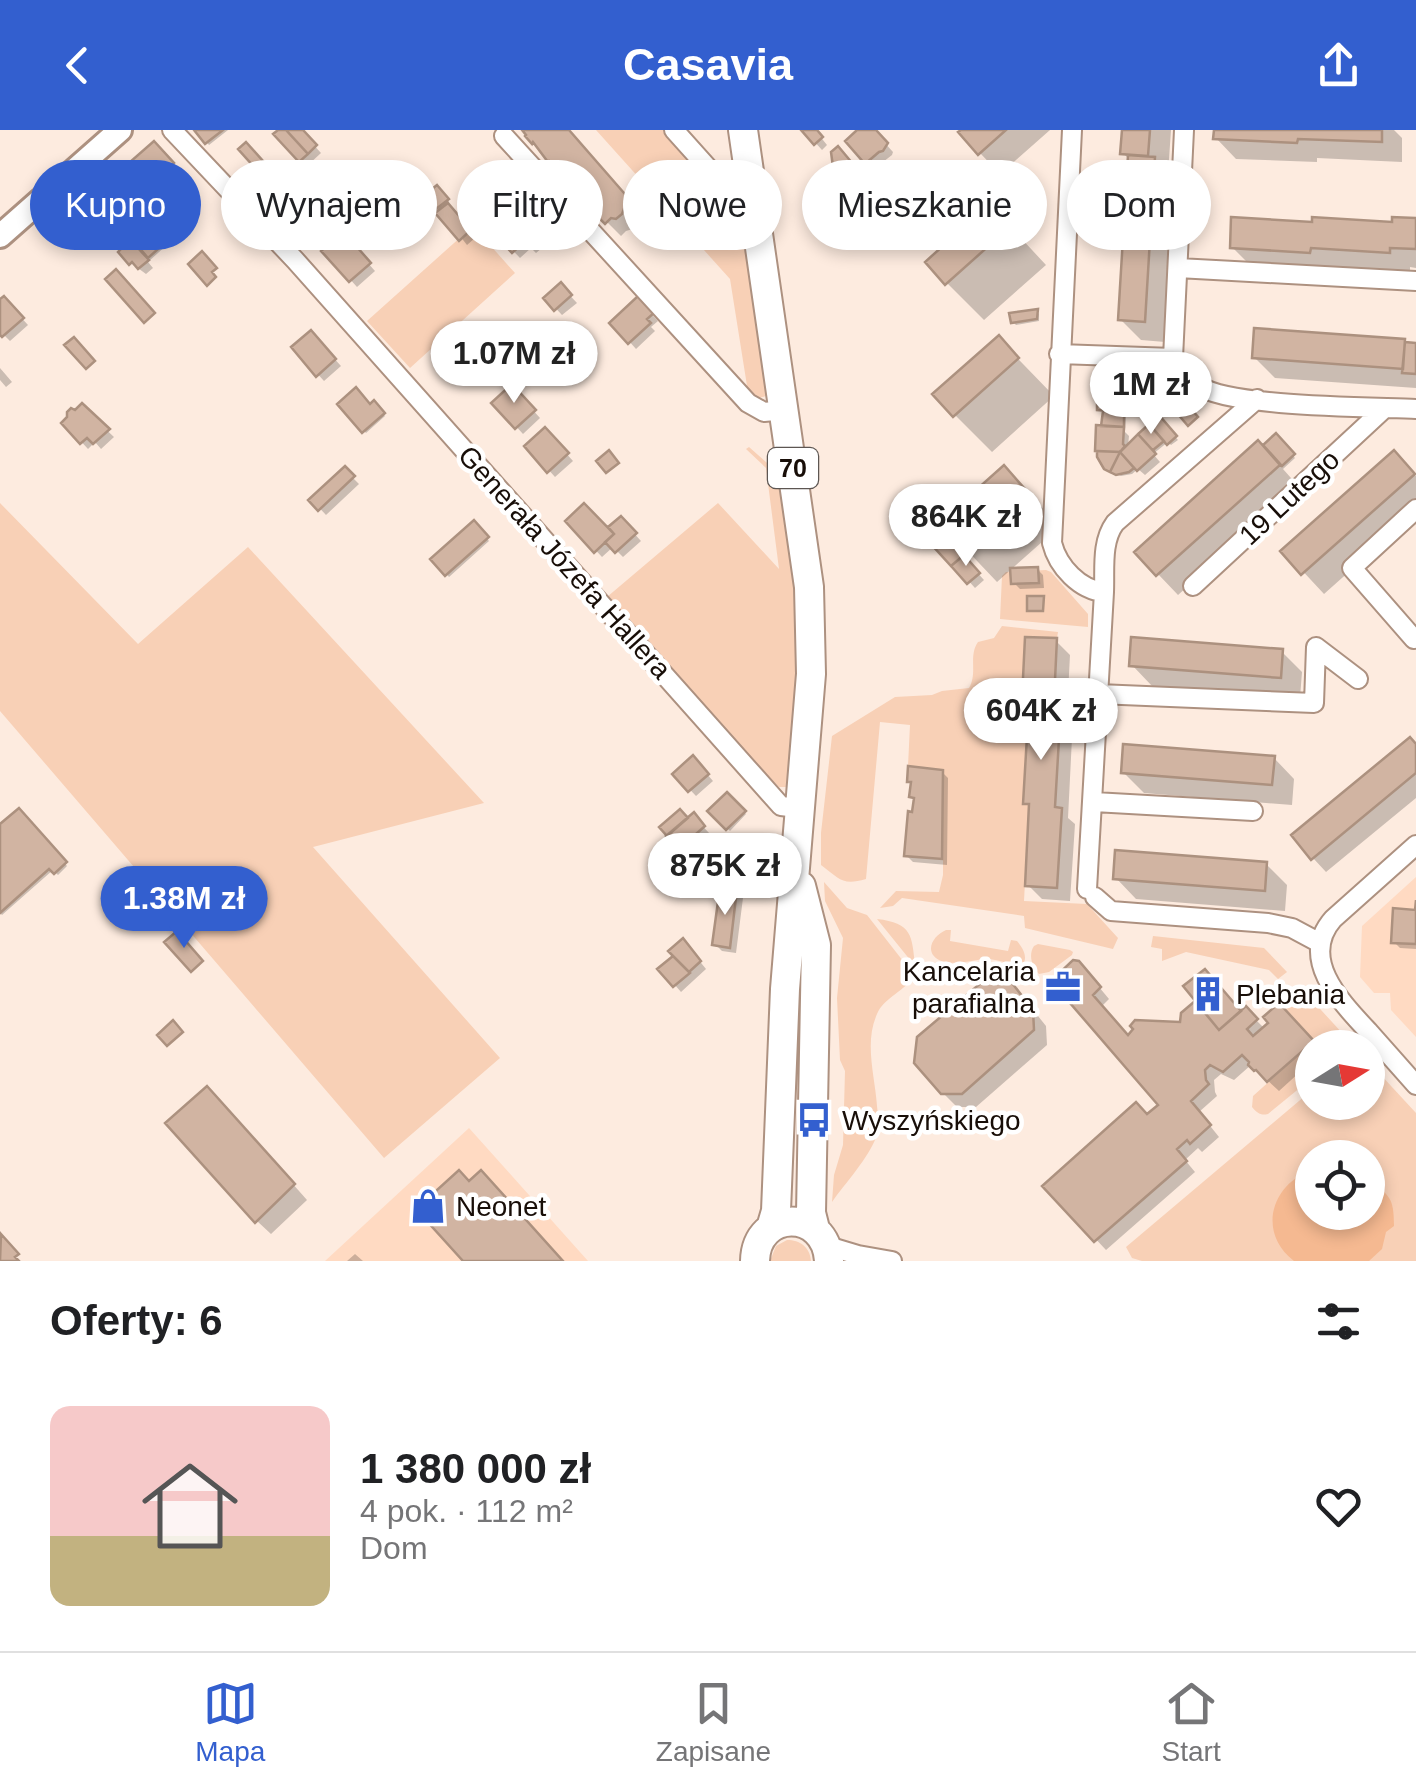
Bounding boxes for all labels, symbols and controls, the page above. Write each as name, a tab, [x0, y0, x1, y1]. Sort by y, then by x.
icon: back	[50, 38, 105, 93]
icon: share	[1311, 38, 1366, 93]
text: Casavia	[623, 39, 793, 90]
chip: Kupno	[30, 160, 201, 250]
chip: Wynajem	[221, 160, 437, 250]
chip: Filtry	[457, 160, 603, 250]
chip: Nowe	[623, 160, 782, 250]
chip: Mieszkanie	[802, 160, 1047, 250]
chip: Dom	[1067, 160, 1211, 250]
pin: 1.07M zł	[411, 321, 617, 406]
text: 1.07M zł	[453, 335, 575, 371]
pin: 1M zł	[1081, 352, 1221, 437]
text: 1M zł	[1112, 366, 1190, 402]
street label: Generała Józefa Hallera	[452, 440, 677, 685]
street label: 19 Lutego	[1233, 444, 1345, 551]
road number: 70	[768, 448, 818, 488]
pin: 864K zł	[874, 484, 1058, 569]
text: 864K zł	[911, 498, 1021, 534]
pin: 604K zł	[949, 678, 1133, 763]
text: 604K zł	[986, 692, 1096, 728]
pin: 875K zł	[633, 833, 817, 918]
text: 875K zł	[670, 847, 780, 883]
pin: 1.38M zł	[81, 866, 287, 951]
text: 1.38M zł	[123, 880, 245, 916]
place label: Kancelaria parafialna	[903, 956, 1035, 1019]
office icon: Kancelaria parafialna	[1044, 968, 1082, 1006]
building icon: Plebania	[1189, 975, 1227, 1013]
place label: Plebania	[1236, 979, 1345, 1010]
north arrow	[1295, 1030, 1385, 1120]
map controls	[1295, 1030, 1385, 1230]
bus stop icon: Wyszyńskiego	[795, 1101, 833, 1139]
place label: Wyszyńskiego	[842, 1105, 1021, 1136]
button: locate	[1295, 1140, 1385, 1230]
shop icon: Neonet	[409, 1187, 447, 1225]
place label: Neonet	[456, 1191, 547, 1222]
icon: filters	[1311, 1294, 1366, 1349]
text: Oferty: 6	[50, 1297, 223, 1344]
text: 1 380 000 zł	[360, 1445, 591, 1492]
icon: home	[130, 1446, 250, 1566]
icon: heart	[1311, 1479, 1366, 1534]
text: 4 pok. · 112 m²	[360, 1493, 573, 1529]
text: Dom	[360, 1530, 428, 1566]
tab: Mapa	[195, 1676, 265, 1768]
tab: Zapisane	[656, 1676, 771, 1768]
tab: Start	[1162, 1676, 1221, 1768]

